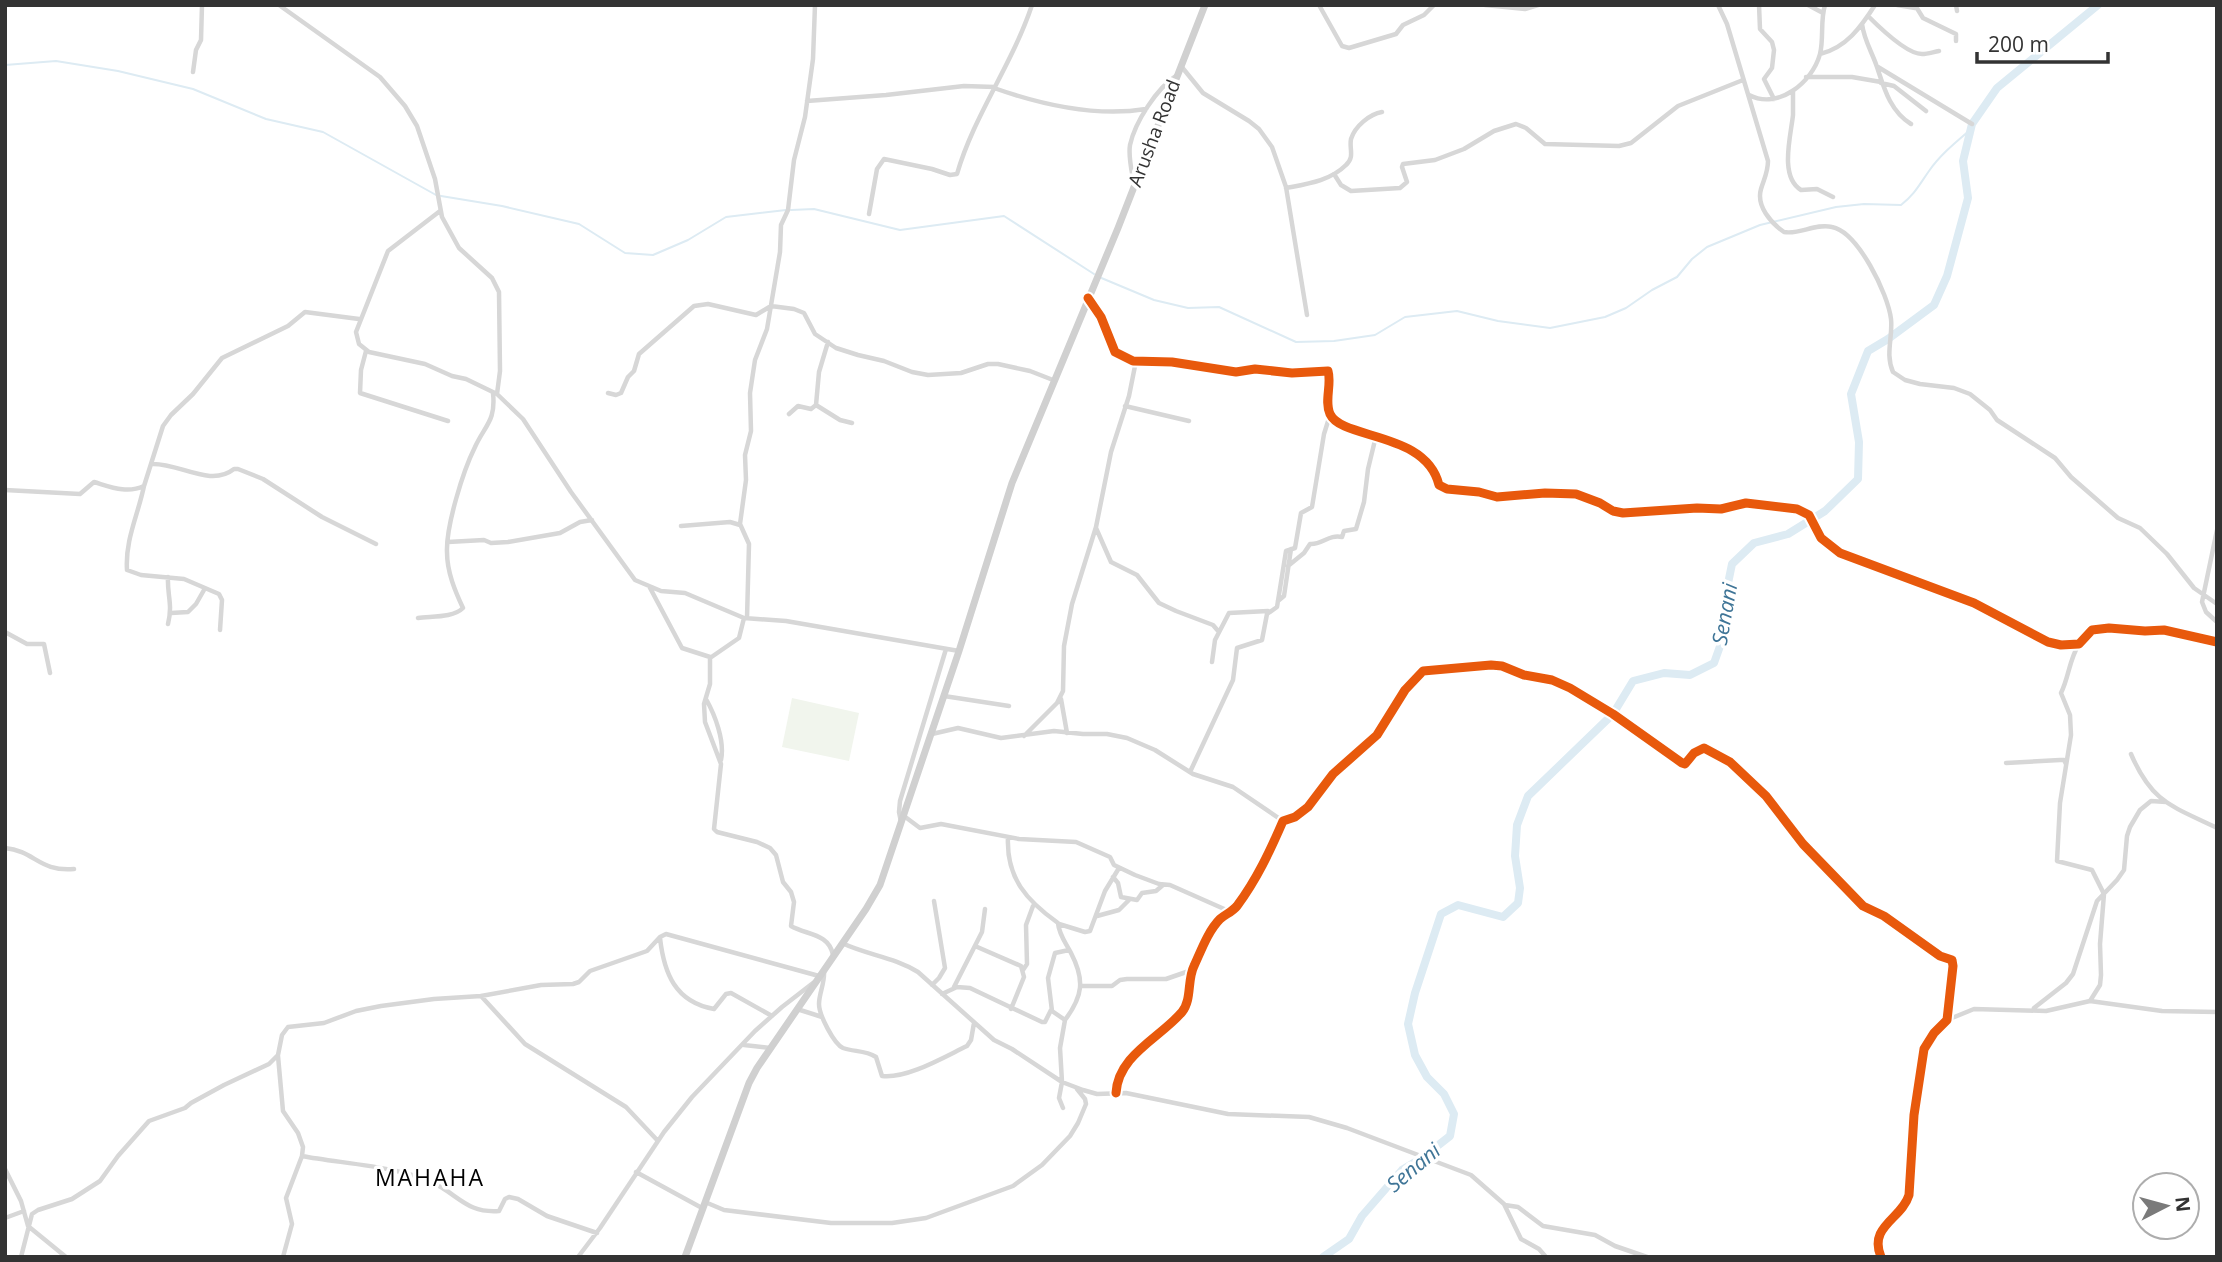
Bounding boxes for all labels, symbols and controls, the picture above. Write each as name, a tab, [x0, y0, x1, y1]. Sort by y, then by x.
scale bar	[1977, 21, 2108, 65]
text: 200 m	[1988, 30, 2049, 58]
street label: Arusha Road	[1122, 76, 1186, 190]
water label: Senani	[1705, 580, 1743, 647]
water label: Senani	[1380, 1136, 1446, 1198]
district label: MAHAHA	[375, 1161, 485, 1193]
north arrow	[2131, 1171, 2201, 1241]
text: N	[2169, 1195, 2197, 1213]

